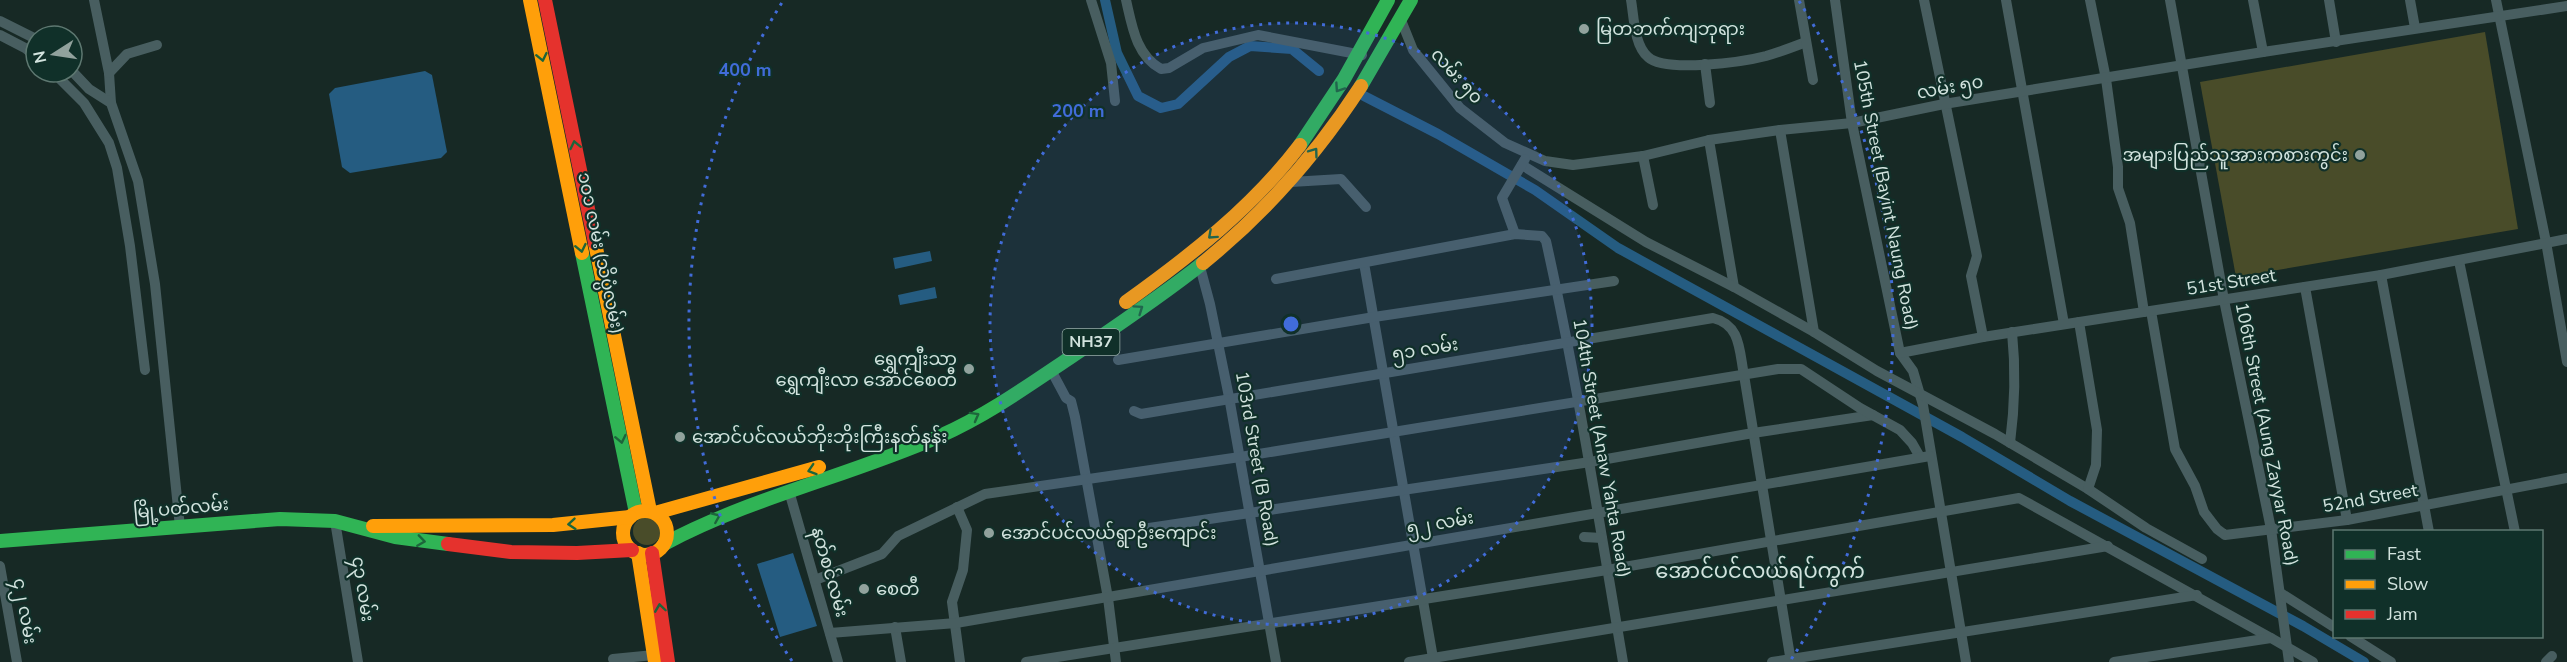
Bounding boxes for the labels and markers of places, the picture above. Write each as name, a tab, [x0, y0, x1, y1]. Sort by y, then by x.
place label: မြတဘက်ကျဘုရား	[1596, 16, 1745, 44]
marker: မြတဘက်ကျဘုရား	[1577, 22, 1591, 36]
place label: အများပြည်သူအားကစားကွင်း	[2122, 142, 2348, 170]
marker: အများပြည်သူအားကစားကွင်း	[2353, 148, 2367, 162]
centre of rings	[1281, 314, 1301, 334]
place label: ရွှေကျီးသာ ရွှေကျီးလာ အောင်စေတီ	[776, 345, 957, 395]
marker: ရွှေကျီးသာ ရွှေကျီးလာ အောင်စေတီ	[962, 362, 976, 376]
place label: အောင်ပင်လယ်ဘိုးဘိုးကြီးနတ်နန်း	[692, 423, 947, 452]
marker: အောင်ပင်လယ်ဘိုးဘိုးကြီးနတ်နန်း	[673, 430, 687, 444]
place label: အောင်ပင်လယ်ရွာဦးကျောင်း	[1001, 520, 1216, 548]
marker: အောင်ပင်လယ်ရွာဦးကျောင်း	[982, 526, 996, 540]
place label: စေတီ	[876, 575, 920, 601]
marker: စေတီ	[857, 582, 871, 596]

